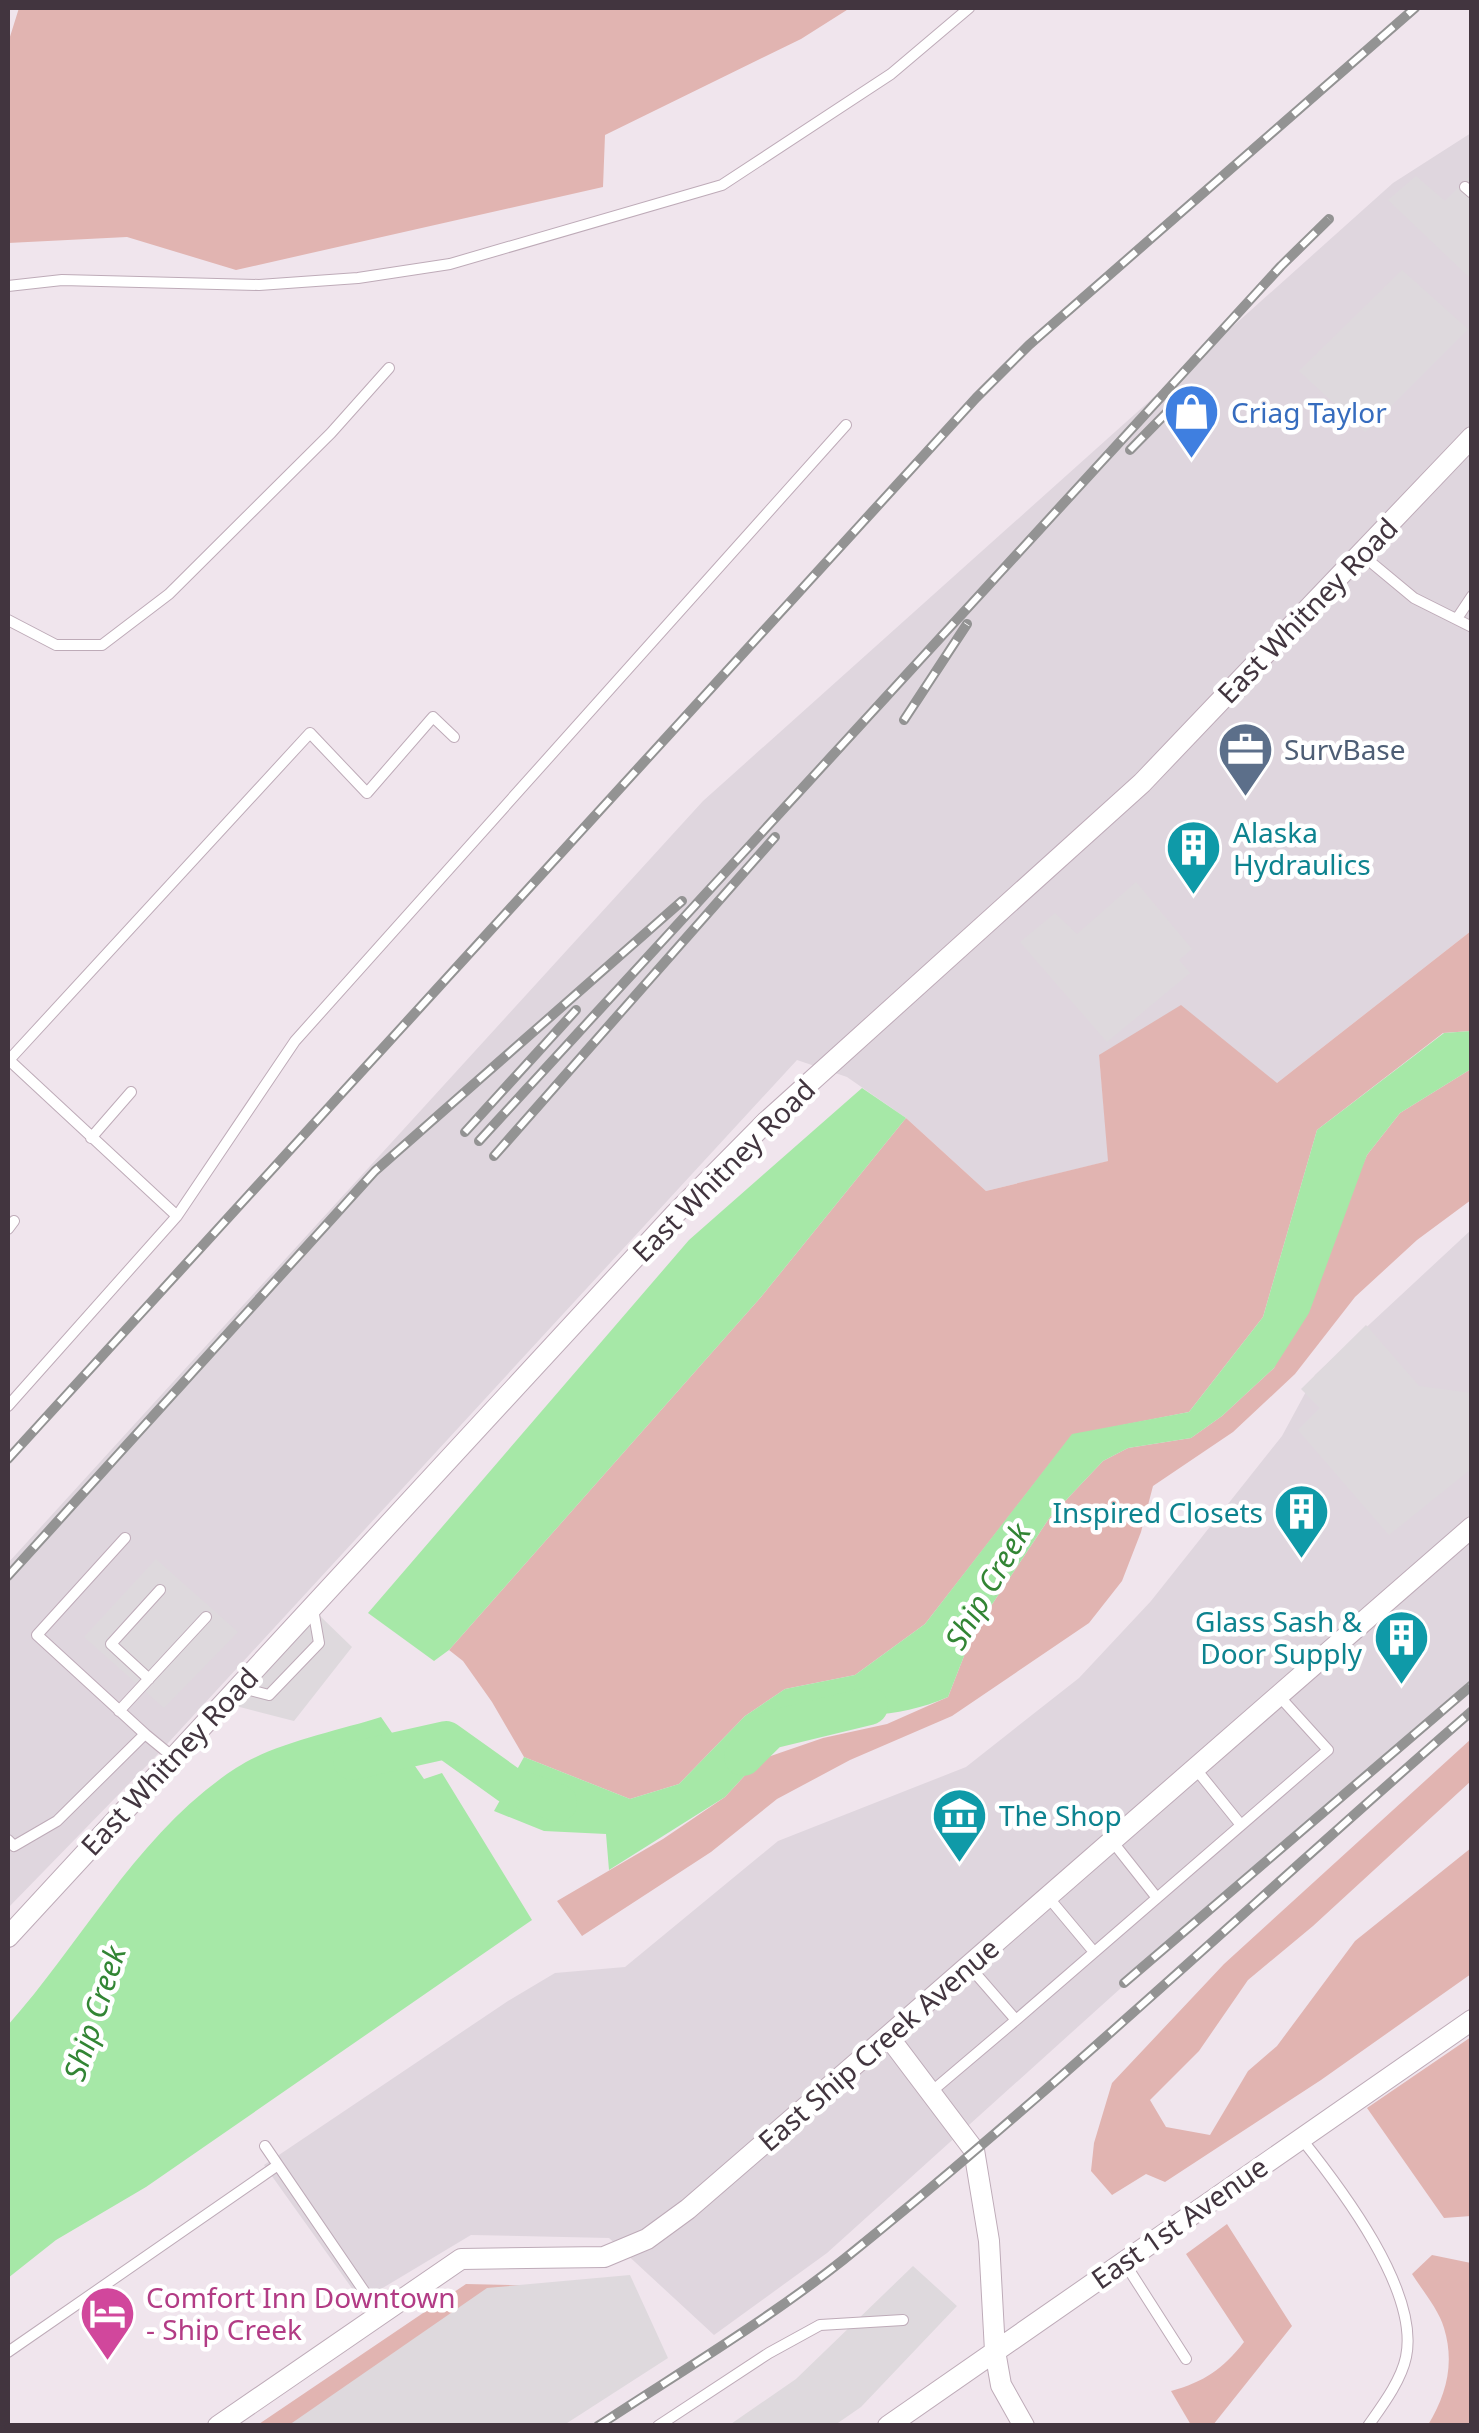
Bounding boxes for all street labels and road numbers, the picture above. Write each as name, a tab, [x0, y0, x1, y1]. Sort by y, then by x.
street label: East Whitney Road	[1209, 509, 1405, 711]
street label: East Whitney Road	[623, 1070, 823, 1270]
street label: East Whitney Road	[72, 1659, 266, 1863]
street label: East Ship Creek Avenue	[750, 1929, 1006, 2159]
street label: East 1st Avenue	[1083, 2147, 1275, 2297]

